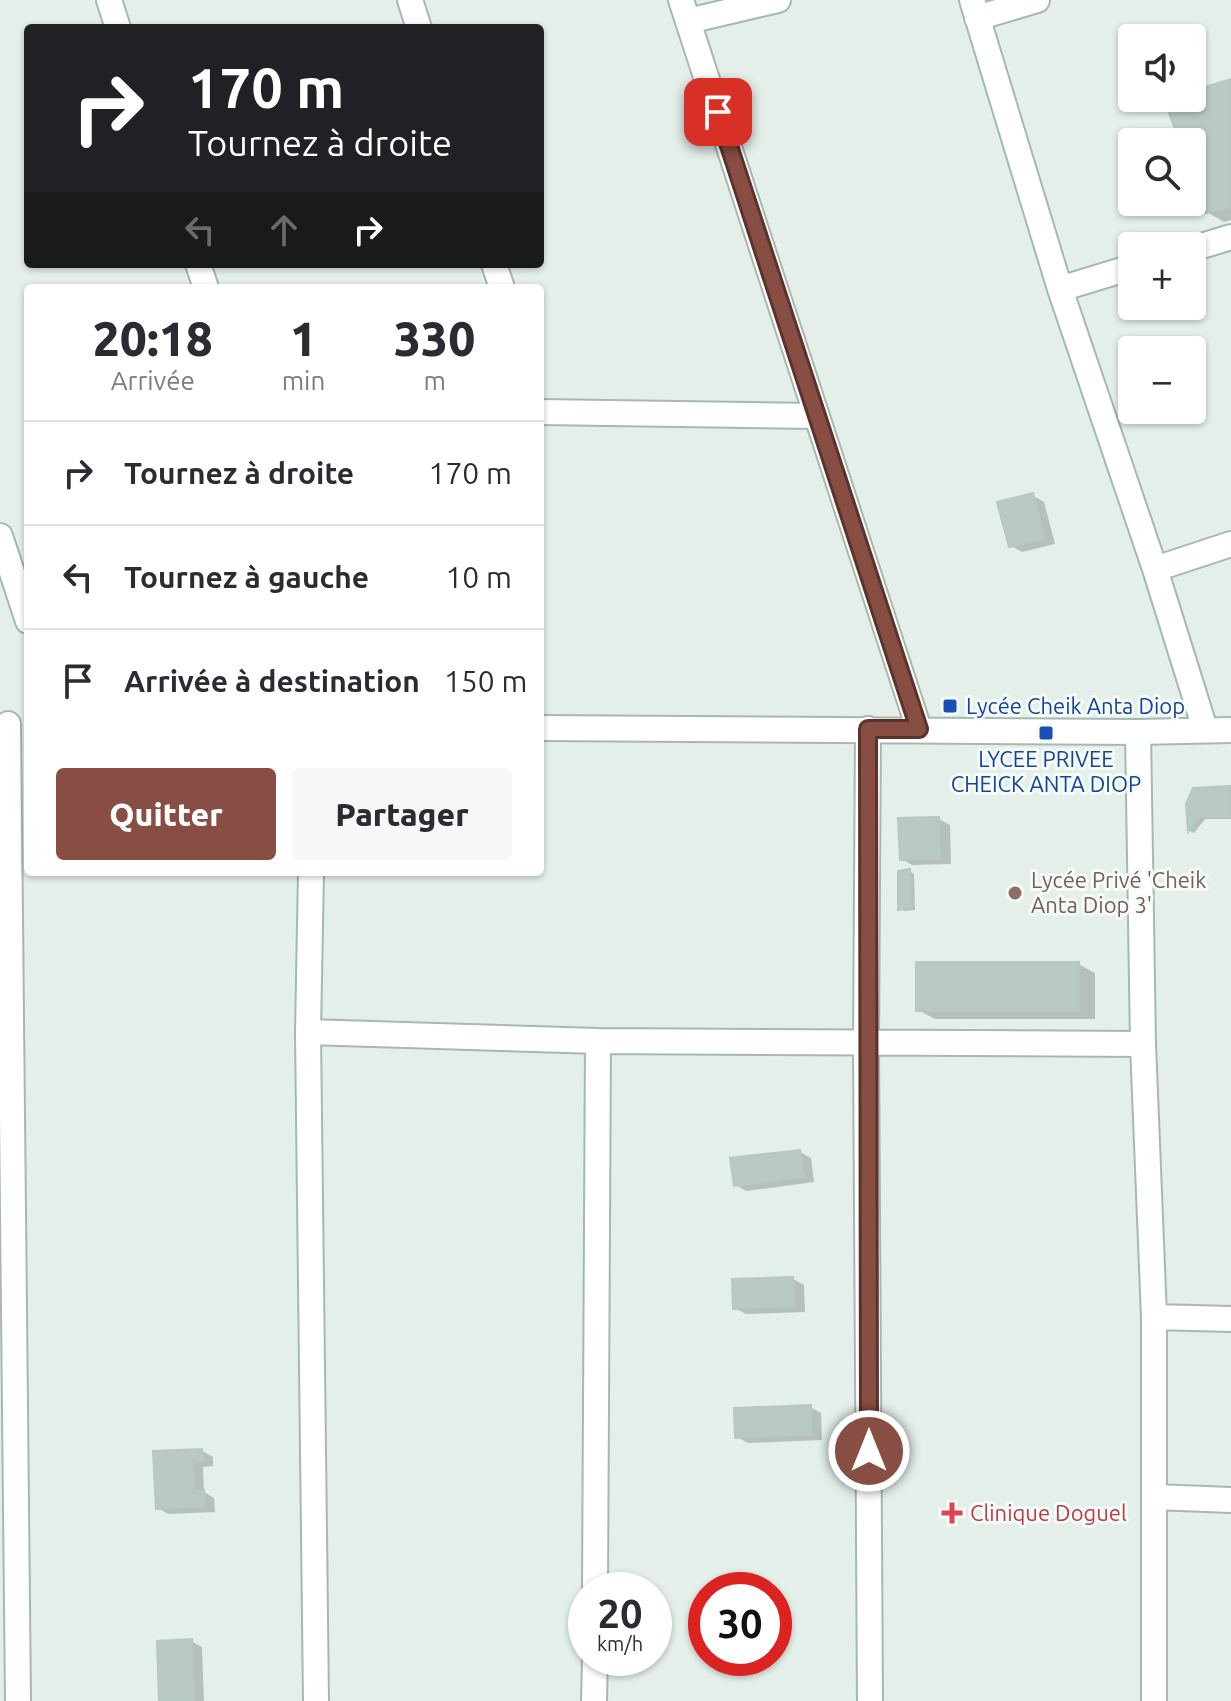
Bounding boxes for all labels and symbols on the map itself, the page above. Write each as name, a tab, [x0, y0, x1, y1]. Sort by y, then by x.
pin	[684, 78, 752, 146]
place label: Lycée Cheik Anta Diop	[966, 693, 1185, 718]
marker: Lycée Cheik Anta Diop	[941, 697, 959, 715]
marker: LYCEE PRIVEE CHEICK ANTA DIOP	[1037, 724, 1055, 742]
place label: LYCEE PRIVEE CHEICK ANTA DIOP	[951, 746, 1141, 796]
place label: Lycée Privé 'Cheik Anta Diop 3'	[1031, 867, 1206, 917]
marker: Lycée Privé 'Cheik Anta Diop 3'	[1006, 884, 1024, 902]
position arrow	[827, 1409, 911, 1493]
place label: Clinique Doguel	[970, 1500, 1127, 1525]
marker: Clinique Doguel	[941, 1502, 963, 1524]
speed limit sign: 30	[688, 1572, 792, 1676]

